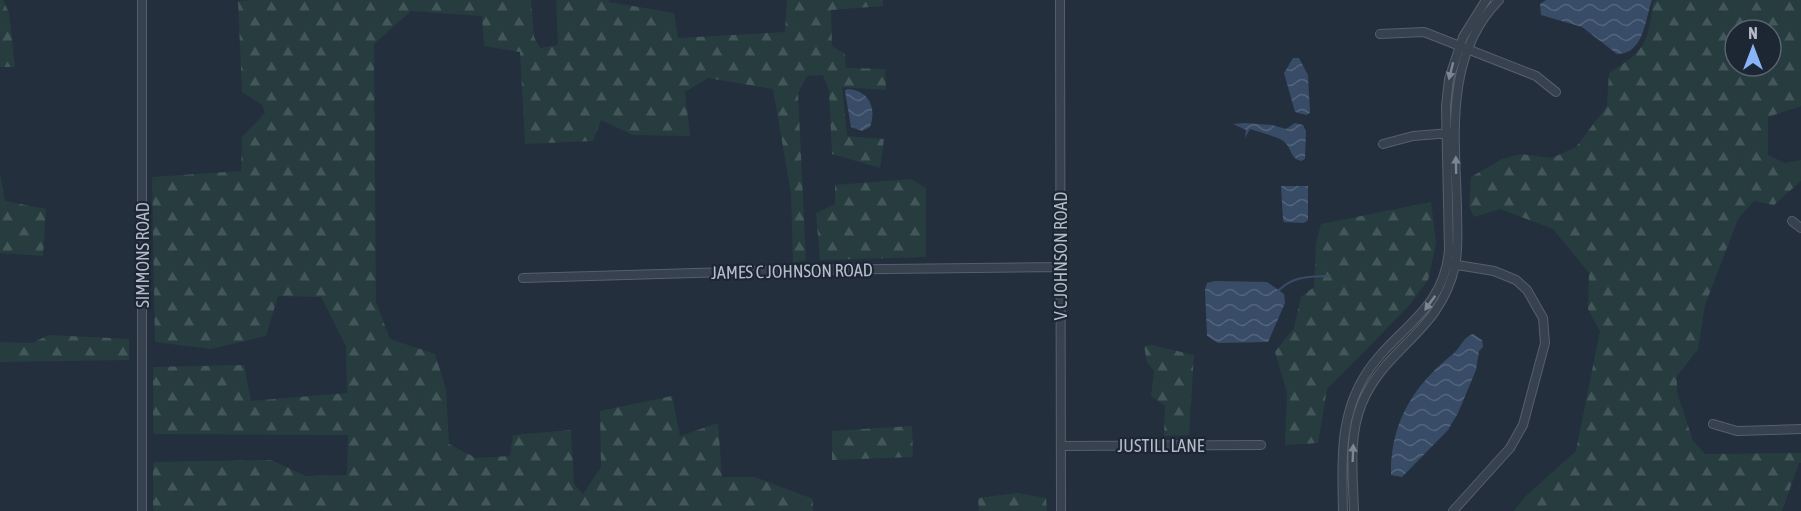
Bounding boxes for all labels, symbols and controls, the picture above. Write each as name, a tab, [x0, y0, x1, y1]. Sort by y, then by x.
north arrow	[1723, 18, 1783, 78]
text: N	[1748, 24, 1758, 42]
one-way arrow	[1446, 62, 1455, 80]
one-way arrow	[1451, 155, 1461, 174]
street label: V C JOHNSON ROAD	[1050, 192, 1071, 320]
street label: SIMMONS ROAD	[132, 202, 153, 308]
street label: JAMES C JOHNSON ROAD	[711, 259, 873, 283]
one-way arrow	[1425, 295, 1437, 311]
street label: JUSTILL LANE	[1118, 435, 1205, 456]
one-way arrow	[1348, 443, 1357, 462]

